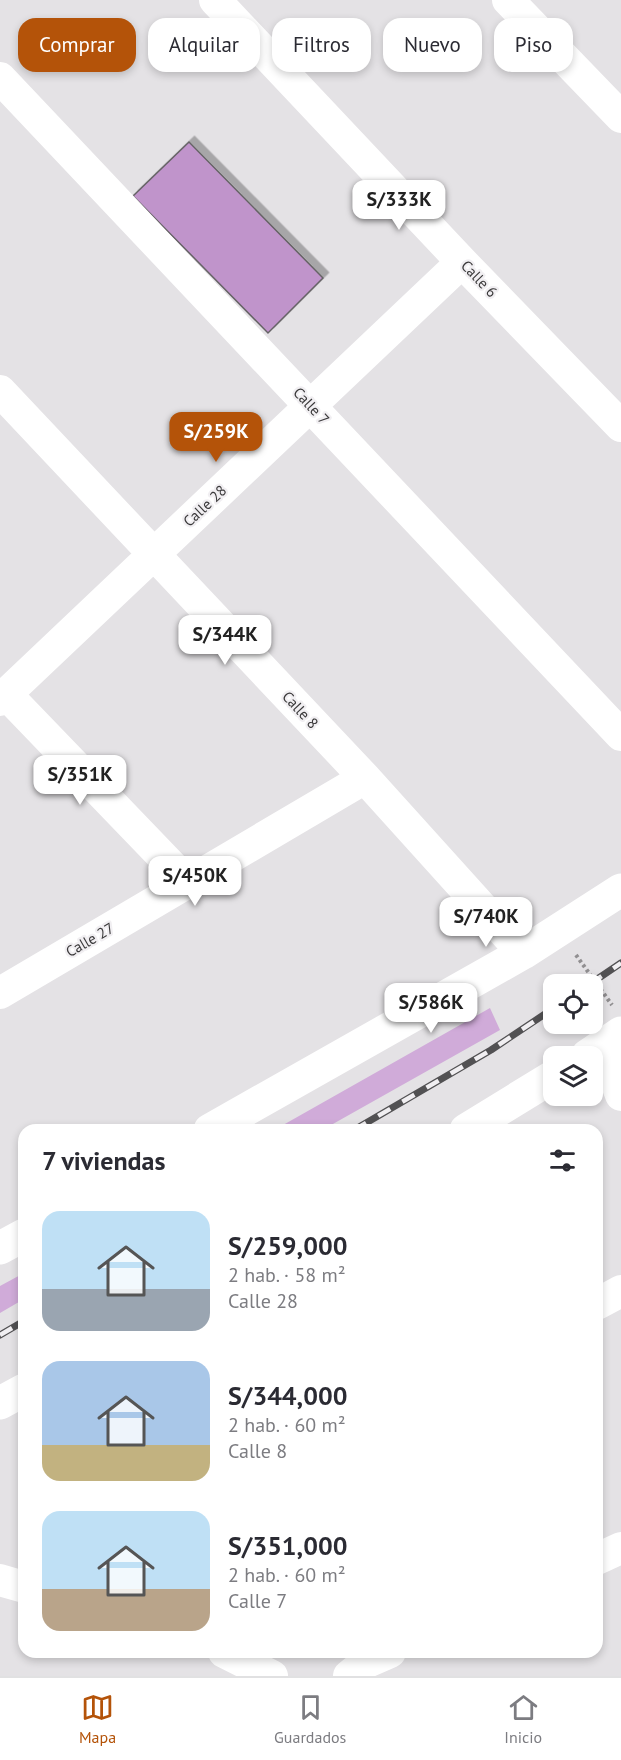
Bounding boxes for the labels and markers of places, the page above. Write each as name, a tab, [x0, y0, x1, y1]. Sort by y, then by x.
pin: S/333K	[350, 180, 448, 231]
pin: S/259K	[167, 412, 265, 463]
pin: S/344K	[176, 615, 274, 666]
pin: S/351K	[31, 755, 129, 806]
pin: S/450K	[146, 856, 244, 907]
pin: S/740K	[437, 897, 535, 948]
pin: S/586K	[382, 983, 480, 1034]

